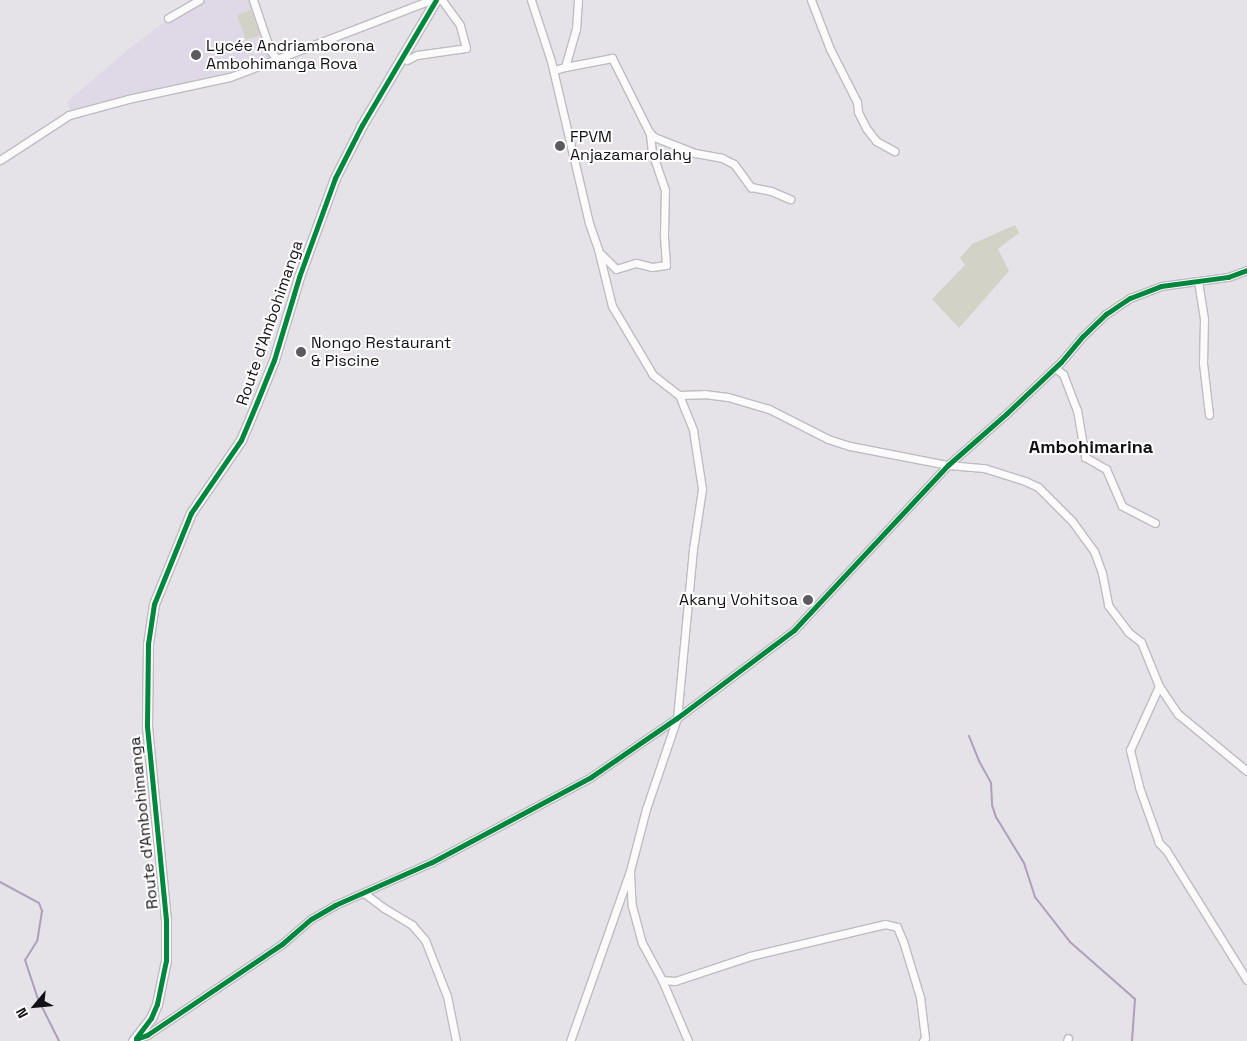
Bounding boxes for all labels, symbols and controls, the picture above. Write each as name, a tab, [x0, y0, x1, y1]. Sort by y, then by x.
place label: Lycée Andriamborona Ambohimanga Rova	[206, 36, 375, 74]
marker: Lycée Andriamborona Ambohimanga Rova	[190, 49, 202, 61]
place label: FPVM Anjazamarolahy	[570, 127, 692, 165]
marker: FPVM Anjazamarolahy	[554, 140, 566, 152]
street label: Route d'Ambohimanga	[233, 238, 307, 408]
place label: Nongo Restaurant & Piscine	[311, 333, 451, 371]
marker: Nongo Restaurant & Piscine	[295, 346, 307, 358]
district label: Ambohimarina	[1029, 436, 1153, 458]
place label: Akany Vohitsoa	[679, 590, 798, 610]
marker: Akany Vohitsoa	[802, 594, 814, 606]
street label: Route d'Ambohimanga	[125, 736, 163, 910]
north arrow	[10, 981, 60, 1031]
text: N	[12, 1005, 32, 1021]

